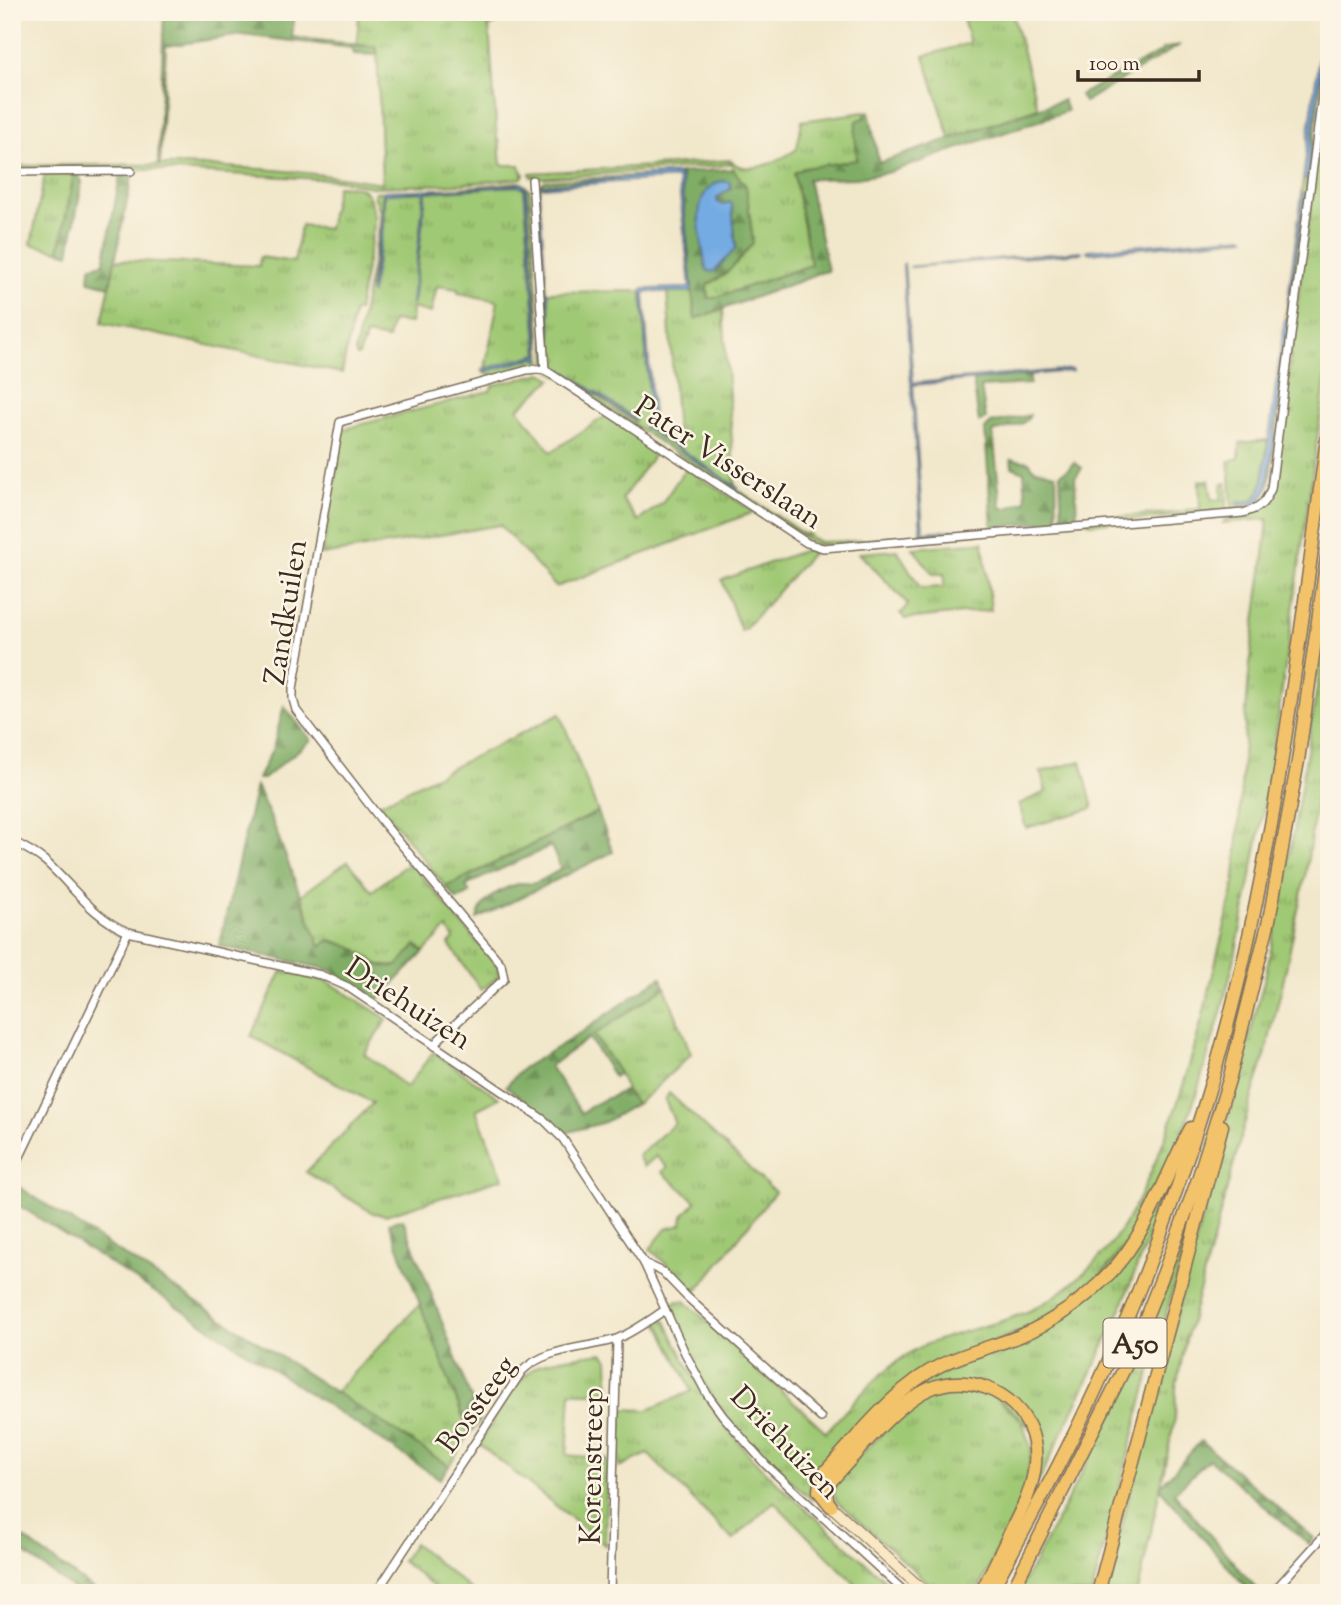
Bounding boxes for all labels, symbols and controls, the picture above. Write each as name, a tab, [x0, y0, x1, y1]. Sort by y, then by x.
scale bar	[1078, 38, 1199, 82]
text: 100 m	[1089, 50, 1140, 80]
street label: Pater Visserslaan	[625, 387, 831, 541]
street label: Zandkuilen	[255, 536, 320, 688]
street label: Driehuizen	[336, 948, 480, 1062]
road number: A50	[1104, 1318, 1166, 1368]
street label: Bossteeg	[428, 1348, 528, 1463]
street label: Driehuizen	[719, 1377, 850, 1510]
street label: Korenstreep	[571, 1387, 616, 1545]

